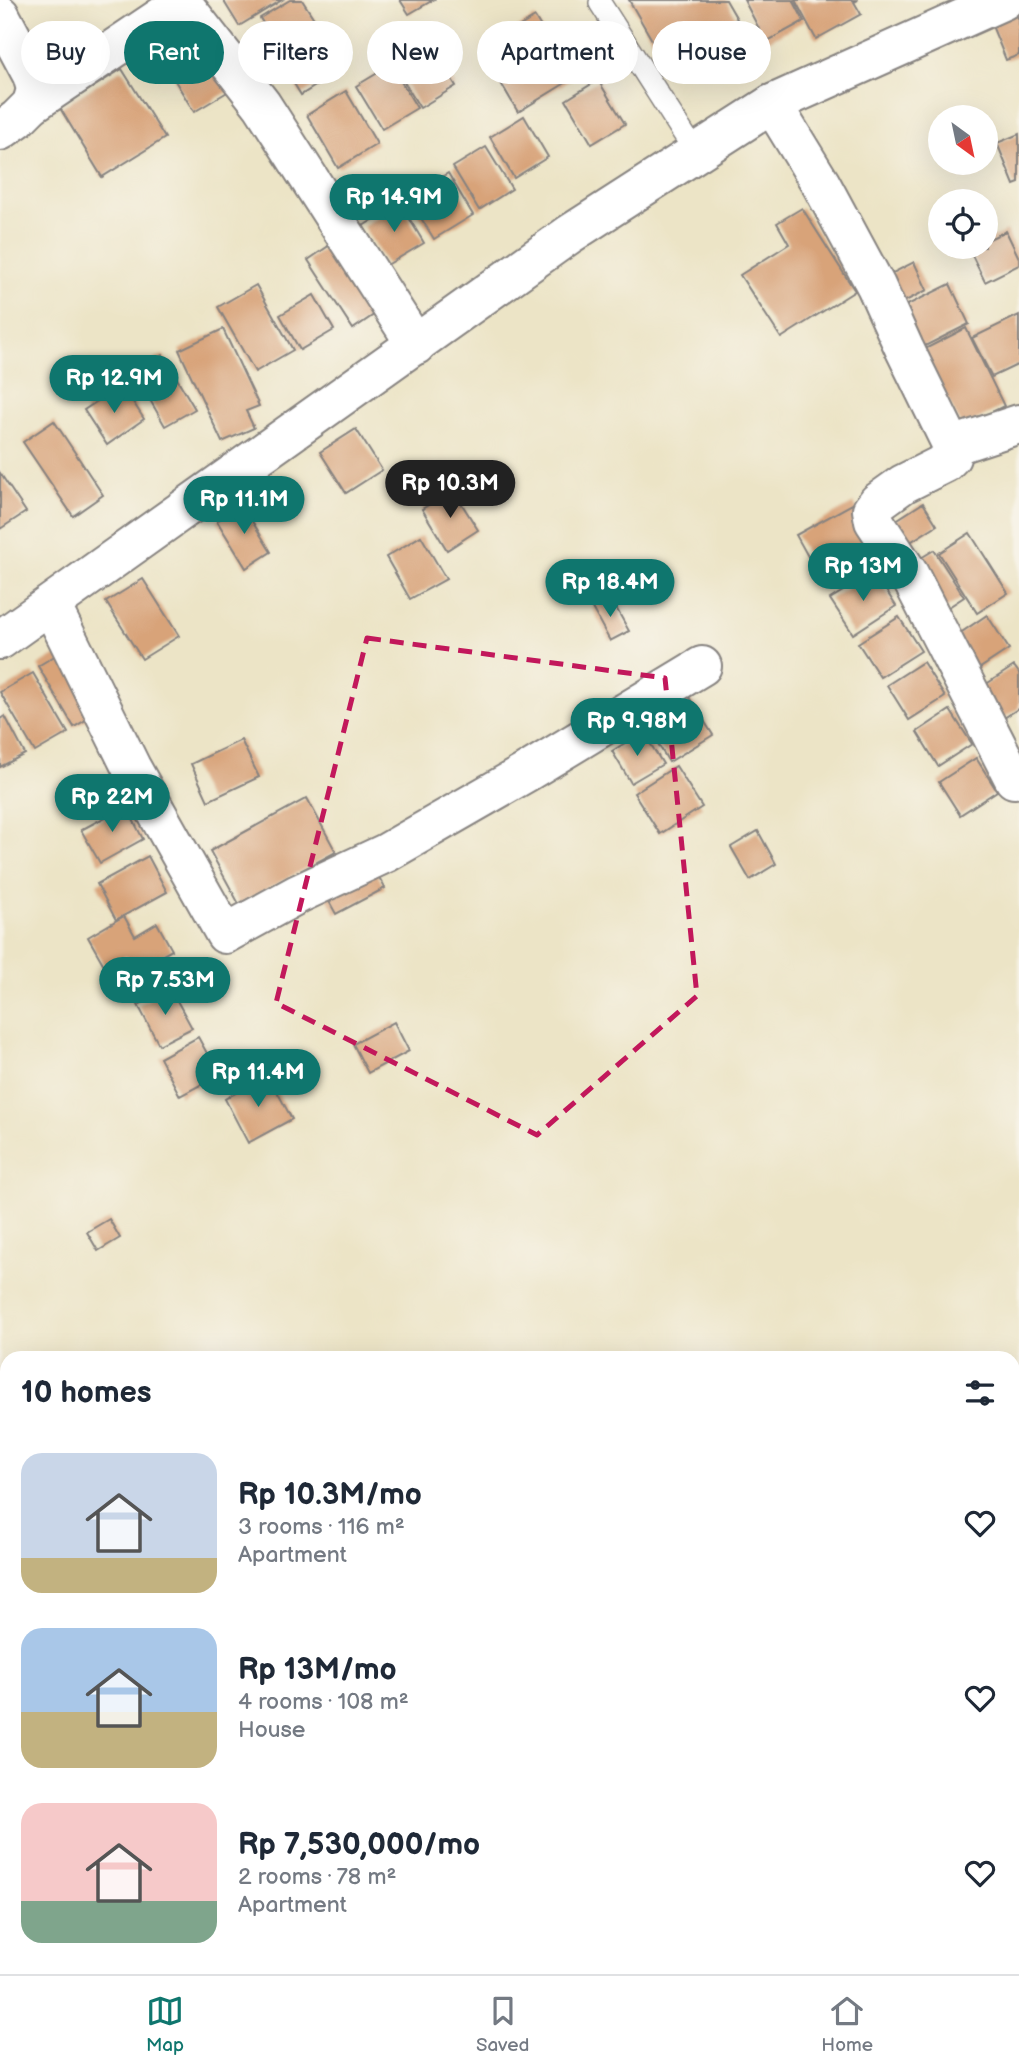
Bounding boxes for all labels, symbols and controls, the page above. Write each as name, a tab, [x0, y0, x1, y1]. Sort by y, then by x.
chip: Buy	[21, 21, 110, 84]
chip: Rent	[124, 21, 224, 84]
chip: Filters	[238, 21, 353, 84]
chip: New	[367, 21, 463, 84]
chip: Apartment	[477, 21, 638, 84]
chip: House	[652, 21, 771, 84]
north arrow	[928, 105, 998, 175]
map controls	[928, 105, 998, 259]
pin: Rp 14.9M	[322, 174, 466, 234]
text: Rp 14.9M	[346, 183, 442, 211]
button: locate	[928, 189, 998, 259]
pin: Rp 12.9M	[42, 356, 186, 415]
text: Rp 12.9M	[66, 364, 163, 392]
pin: Rp 10.3M	[378, 461, 522, 520]
text: Rp 10.3M	[401, 469, 499, 497]
pin: Rp 11.1M	[172, 476, 316, 536]
text: Rp 11.1M	[199, 485, 289, 513]
pin: Rp 13M	[806, 544, 920, 603]
text: Rp 13M	[824, 552, 902, 580]
pin: Rp 18.4M	[538, 560, 682, 619]
text: Rp 18.4M	[561, 568, 659, 596]
pin: Rp 9.98M	[565, 698, 709, 758]
text: Rp 9.98M	[587, 707, 687, 735]
pin: Rp 22M	[55, 774, 169, 834]
text: Rp 22M	[71, 783, 153, 811]
pin: Rp 7.53M	[93, 958, 237, 1017]
text: Rp 7.53M	[115, 966, 215, 994]
pin: Rp 11.4M	[186, 1050, 330, 1109]
text: Rp 11.4M	[212, 1058, 304, 1086]
icon: filters	[961, 1374, 999, 1412]
text: 10 homes	[21, 1375, 152, 1411]
text: Rp 10.3M/mo	[238, 1477, 422, 1513]
icon: home	[77, 1481, 161, 1565]
icon: heart	[961, 1504, 999, 1542]
text: 3 rooms · 116 m²	[238, 1513, 405, 1541]
text: Apartment	[238, 1541, 347, 1569]
text: Rp 13M/mo	[238, 1652, 397, 1688]
icon: home	[77, 1656, 161, 1740]
icon: heart	[961, 1679, 999, 1717]
text: 4 rooms · 108 m²	[238, 1688, 409, 1716]
text: House	[238, 1716, 305, 1744]
text: Rp 7,530,000/mo	[238, 1827, 480, 1863]
icon: home	[77, 1831, 161, 1915]
icon: heart	[961, 1854, 999, 1892]
text: 2 rooms · 78 m²	[238, 1863, 396, 1891]
text: Apartment	[238, 1891, 347, 1919]
tab: Map	[146, 1992, 184, 2057]
tab: Saved	[476, 1992, 529, 2057]
tab: Home	[821, 1992, 873, 2057]

